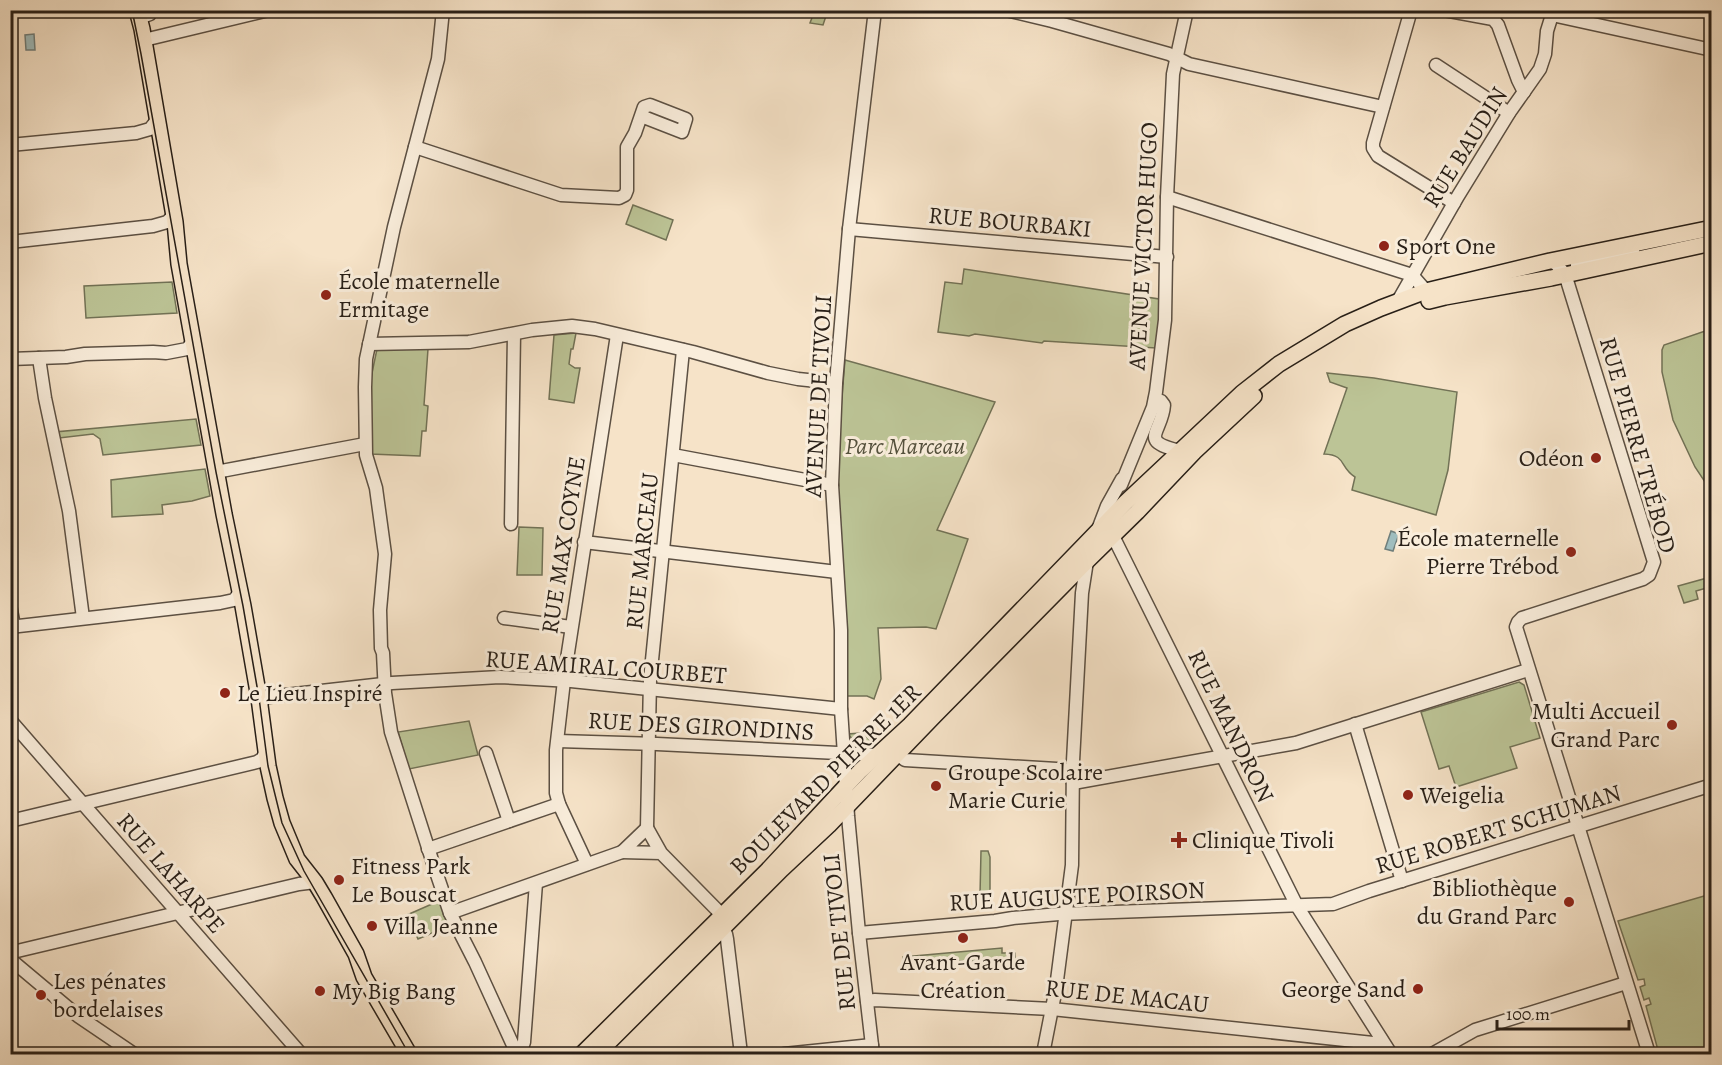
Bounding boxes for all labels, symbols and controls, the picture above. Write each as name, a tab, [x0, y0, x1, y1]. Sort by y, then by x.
street label: RUE BAUDIN	[1415, 81, 1515, 213]
street label: AVENUE VICTOR HUGO	[1120, 121, 1165, 372]
street label: RUE BOURBAKI	[927, 199, 1093, 245]
place label: Sport One	[1396, 230, 1496, 262]
marker: Sport One	[1377, 239, 1391, 253]
place label: École maternelle Ermitage	[338, 265, 500, 325]
marker: École maternelle Ermitage	[319, 288, 333, 302]
street label: AVENUE DE TIVOLI	[797, 294, 839, 499]
street label: RUE PIERRE TRÉBOD	[1592, 333, 1684, 557]
park label: Parc Marceau	[845, 430, 966, 462]
place label: Odéon	[1519, 442, 1584, 474]
marker: Odéon	[1589, 451, 1603, 465]
street label: RUE MAX COYNE	[533, 454, 593, 636]
street label: RUE MARCEAU	[618, 471, 666, 631]
place label: École maternelle Pierre Trébod	[1397, 522, 1559, 582]
marker: École maternelle Pierre Trébod	[1564, 545, 1578, 559]
street label: RUE AMIRAL COURBET	[484, 643, 728, 691]
street label: RUE MANDRON	[1180, 644, 1282, 808]
street label: BOULEVARD PIERRE 1ER	[722, 676, 928, 882]
place label: Le Lieu Inspiré	[237, 677, 382, 709]
marker: Le Lieu Inspiré	[218, 686, 232, 700]
place label: Multi Accueil Grand Parc	[1532, 695, 1660, 755]
street label: RUE DES GIRONDINS	[587, 704, 815, 748]
marker: Multi Accueil Grand Parc	[1665, 718, 1679, 732]
place label: Groupe Scolaire Marie Curie	[948, 756, 1103, 816]
street label: RUE ROBERT SCHUMAN	[1371, 776, 1625, 882]
marker: Groupe Scolaire Marie Curie	[929, 779, 943, 793]
place label: Weigelia	[1419, 779, 1505, 811]
marker: Weigelia	[1401, 788, 1415, 802]
street label: RUE LAHARPE	[110, 806, 232, 940]
place label: Clinique Tivoli	[1192, 824, 1334, 856]
marker: Clinique Tivoli	[1170, 831, 1188, 849]
place label: Fitness Park Le Bouscat	[351, 850, 471, 910]
street label: RUE DE TIVOLI	[815, 852, 863, 1012]
place label: Bibliothèque du Grand Parc	[1417, 872, 1557, 932]
marker: Fitness Park Le Bouscat	[332, 873, 346, 887]
street label: RUE AUGUSTE POIRSON	[948, 873, 1206, 919]
marker: Bibliothèque du Grand Parc	[1562, 895, 1576, 909]
place label: Villa Jeanne	[383, 910, 498, 942]
marker: Villa Jeanne	[365, 919, 379, 933]
marker: Avant-Garde Création	[956, 931, 970, 945]
place label: Avant-Garde Création	[900, 946, 1025, 1006]
place label: Les pénates bordelaises	[53, 965, 166, 1025]
street label: RUE DE MACAU	[1044, 971, 1210, 1021]
place label: George Sand	[1282, 973, 1406, 1005]
place label: My Big Bang	[332, 975, 456, 1007]
marker: George Sand	[1411, 982, 1425, 996]
marker: My Big Bang	[313, 984, 327, 998]
marker: Les pénates bordelaises	[34, 988, 48, 1002]
scale bar	[1497, 993, 1629, 1031]
text: 100 m	[1506, 1002, 1550, 1026]

